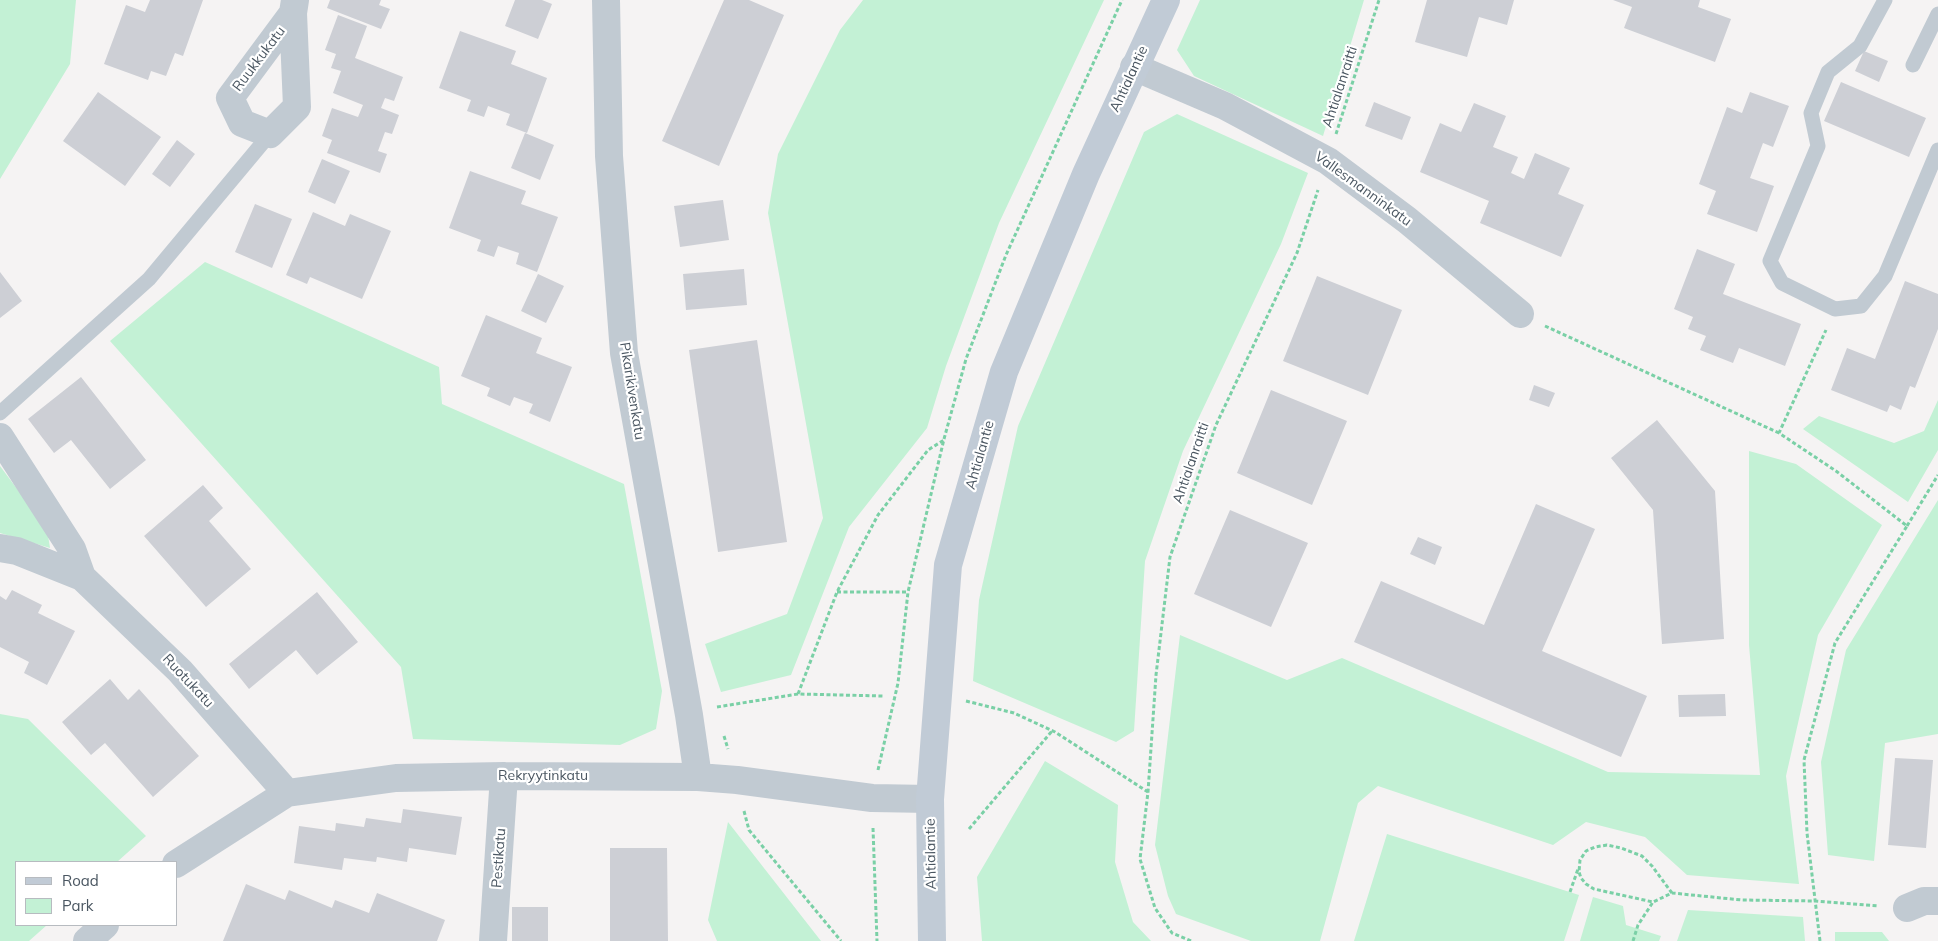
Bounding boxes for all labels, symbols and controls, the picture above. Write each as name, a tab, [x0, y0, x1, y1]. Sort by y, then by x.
street label: Ruukkukatu	[229, 23, 289, 95]
street label: Ahtialantie	[1106, 43, 1152, 115]
street label: Ahtialanraitti	[1319, 44, 1361, 130]
street label: Vallesmanninkatu	[1311, 148, 1415, 230]
street label: Pikarikivenkatu	[616, 341, 648, 441]
street label: Ahtialantie	[962, 419, 998, 491]
street label: Ahtialanraitti	[1169, 420, 1213, 506]
street label: Ruotukatu	[159, 651, 217, 711]
street label: Rekryytinkatu	[498, 768, 588, 784]
street label: Ahtialantie	[922, 818, 940, 890]
street label: Pestikatu	[489, 827, 509, 889]
legend	[15, 861, 178, 926]
text: Road	[62, 871, 99, 890]
text: Park	[62, 896, 94, 915]

